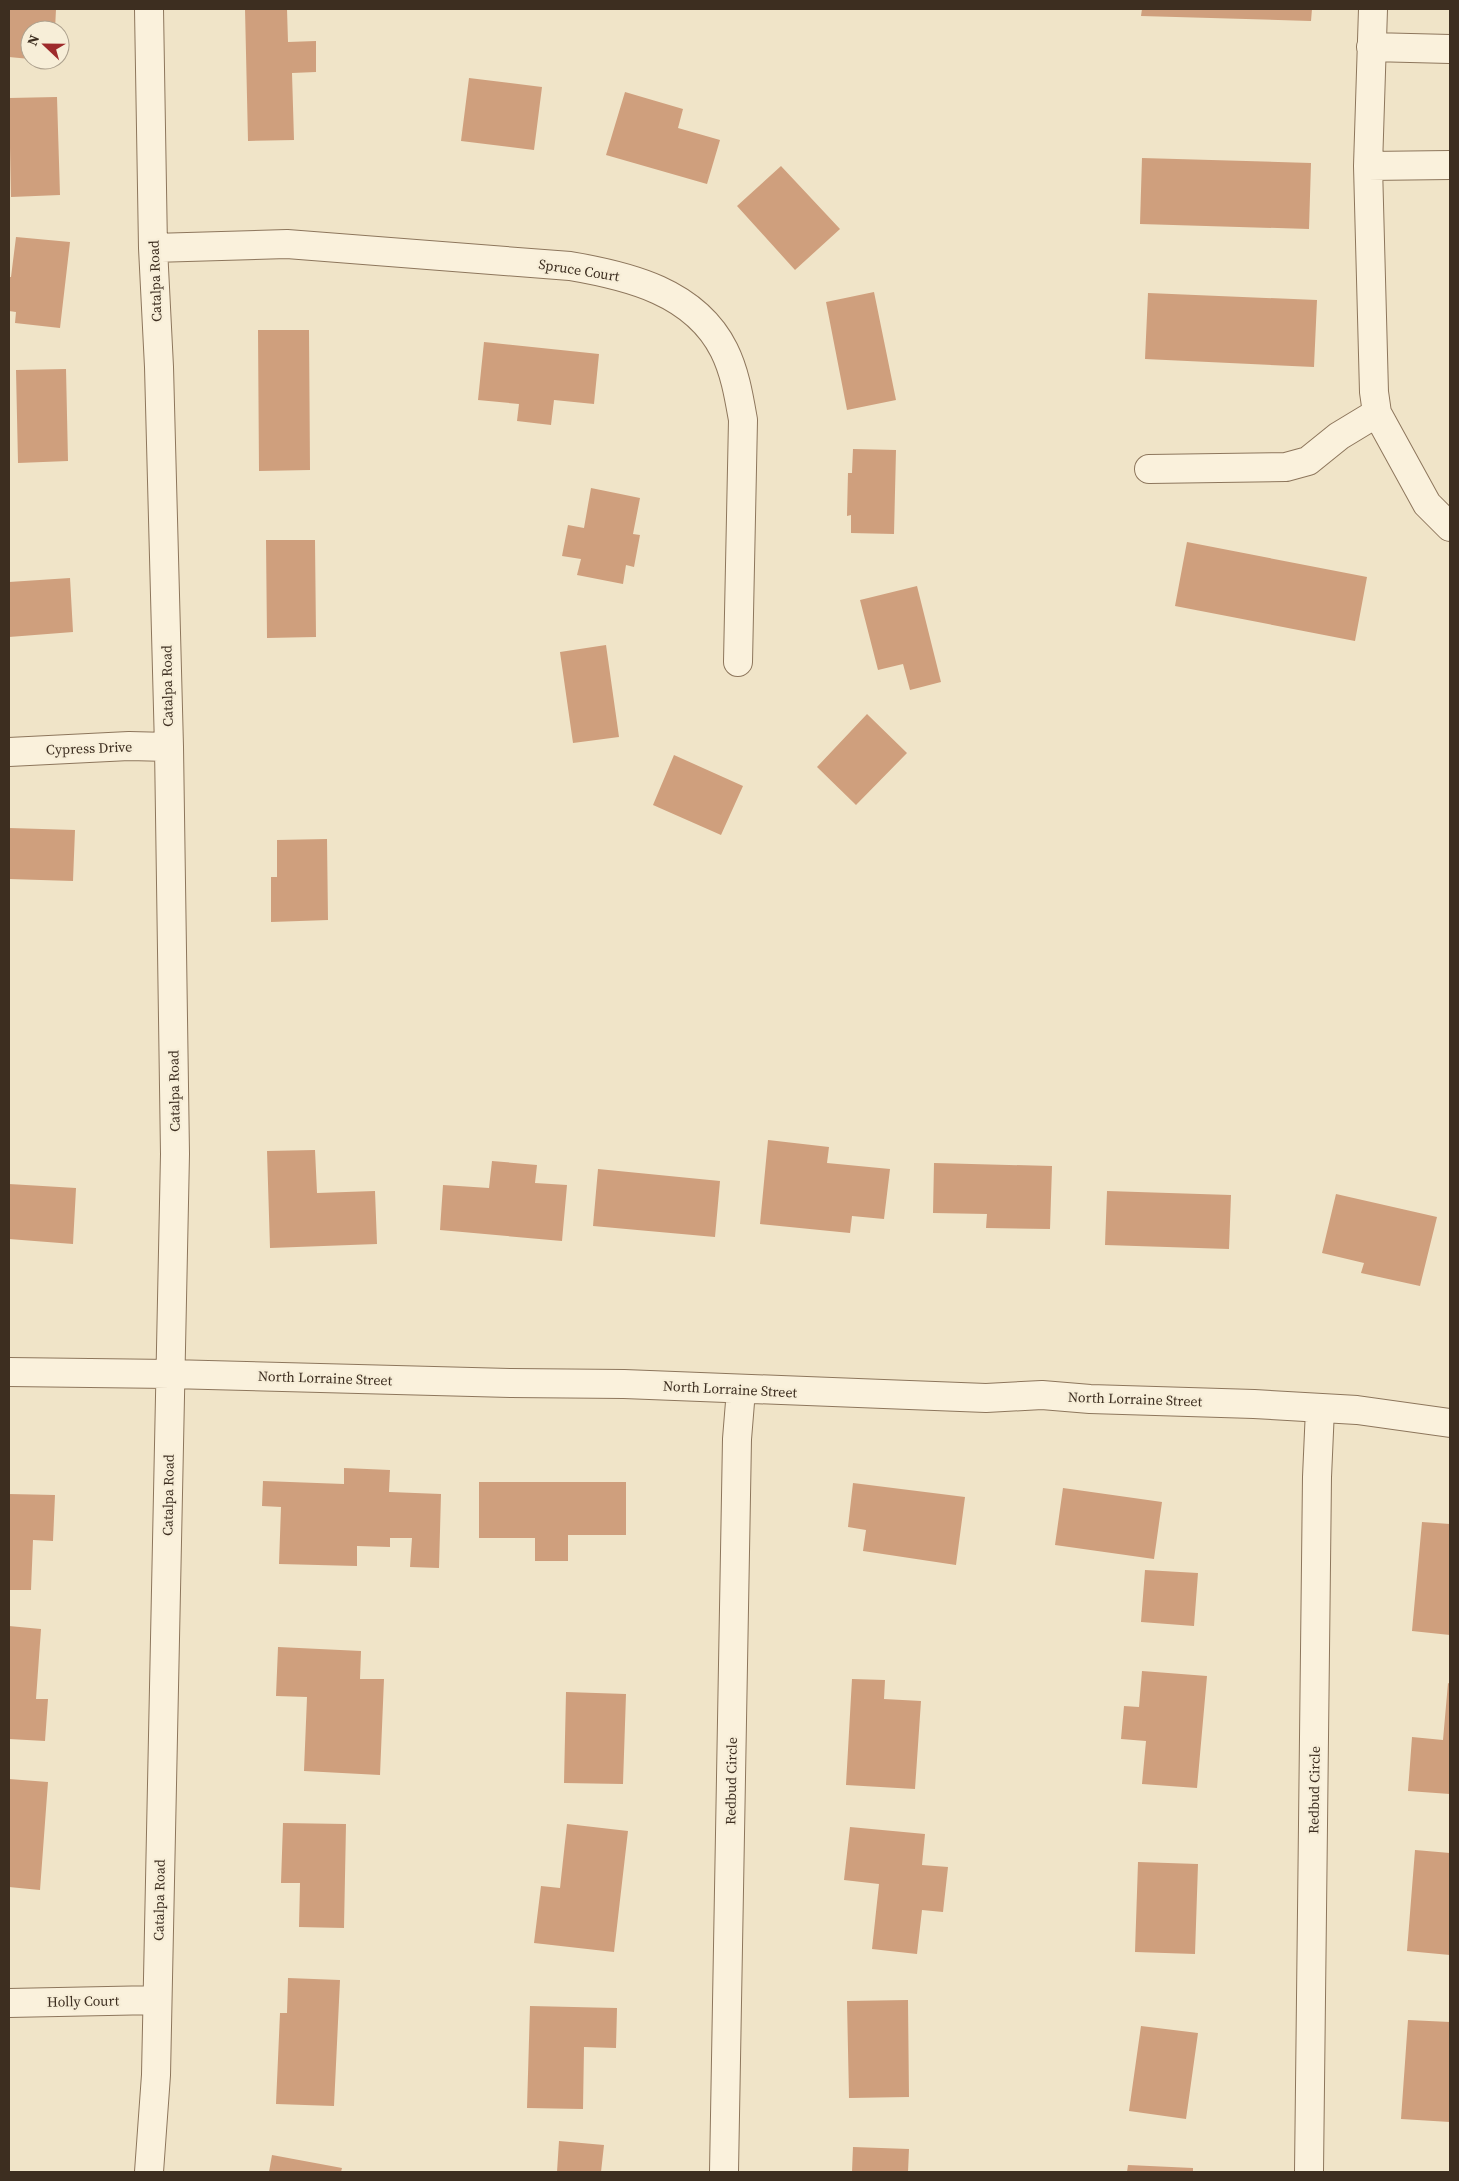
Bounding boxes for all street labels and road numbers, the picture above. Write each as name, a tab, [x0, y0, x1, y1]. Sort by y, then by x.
street label: Catalpa Road	[144, 240, 166, 322]
street label: Spruce Court	[537, 254, 621, 286]
street label: Catalpa Road	[156, 645, 178, 727]
street label: Cypress Drive	[46, 737, 132, 759]
street label: Catalpa Road	[163, 1050, 185, 1132]
street label: North Lorraine Street	[258, 1366, 393, 1390]
street label: North Lorraine Street	[662, 1375, 798, 1403]
street label: North Lorraine Street	[1068, 1387, 1203, 1411]
street label: Catalpa Road	[157, 1454, 179, 1536]
street label: Redbud Circle	[720, 1737, 742, 1825]
street label: Redbud Circle	[1303, 1746, 1325, 1834]
street label: Catalpa Road	[148, 1859, 170, 1941]
street label: Holly Court	[47, 1990, 120, 2012]

